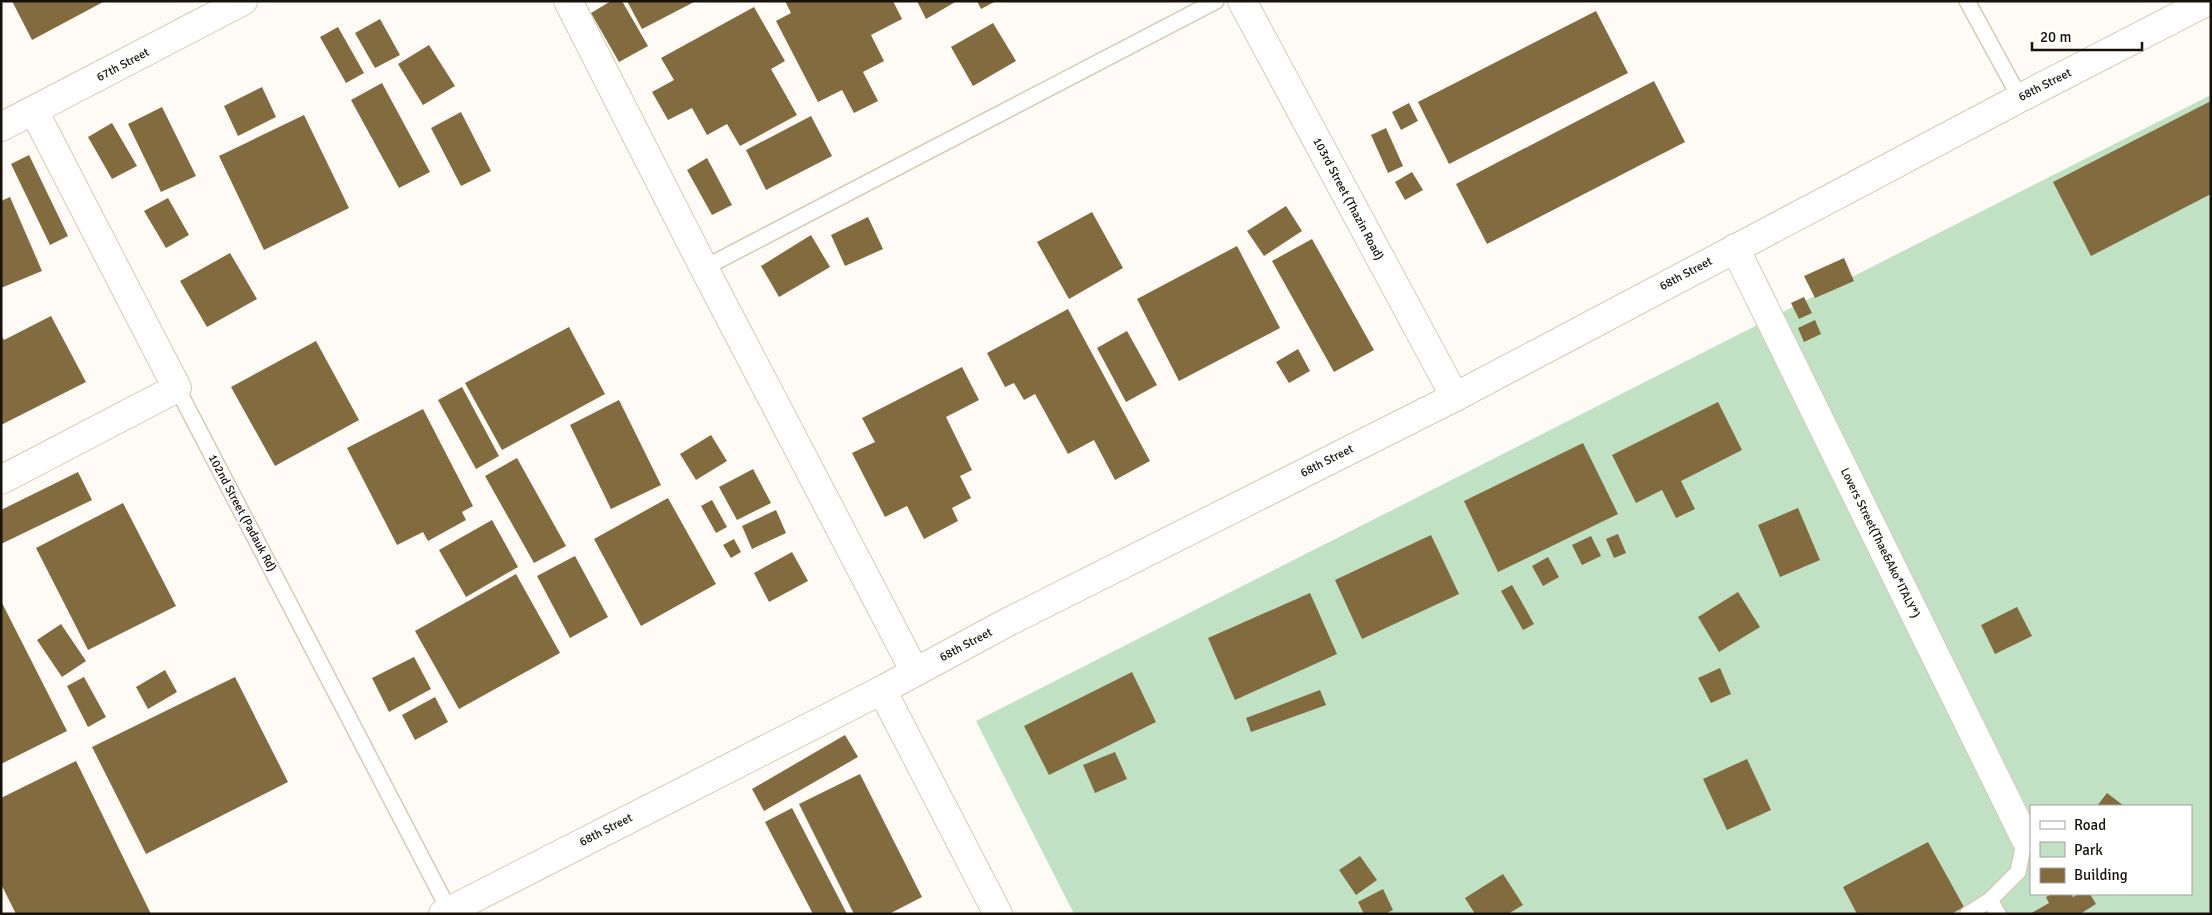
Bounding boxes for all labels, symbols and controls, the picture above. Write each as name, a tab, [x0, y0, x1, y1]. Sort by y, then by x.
scale bar	[2032, 20, 2142, 52]
text: 20 m	[2040, 28, 2071, 46]
street label: 67th Street	[94, 45, 152, 85]
street label: 68th Street	[2016, 65, 2074, 105]
street label: 103rd Street (Thazin Road)	[1309, 135, 1387, 263]
street label: 68th Street	[1657, 254, 1715, 294]
street label: 68th Street	[1298, 441, 1356, 481]
street label: 102nd Street (Padauk Rd)	[205, 452, 279, 574]
street label: Lovers Street(Thae&Ako*ITALY*)	[1837, 465, 1923, 621]
street label: 68th Street	[937, 625, 995, 665]
legend	[2030, 805, 2192, 895]
street label: 68th Street	[577, 810, 635, 850]
text: Road	[2074, 816, 2106, 834]
text: Park	[2074, 841, 2103, 859]
text: Building	[2074, 866, 2128, 884]

